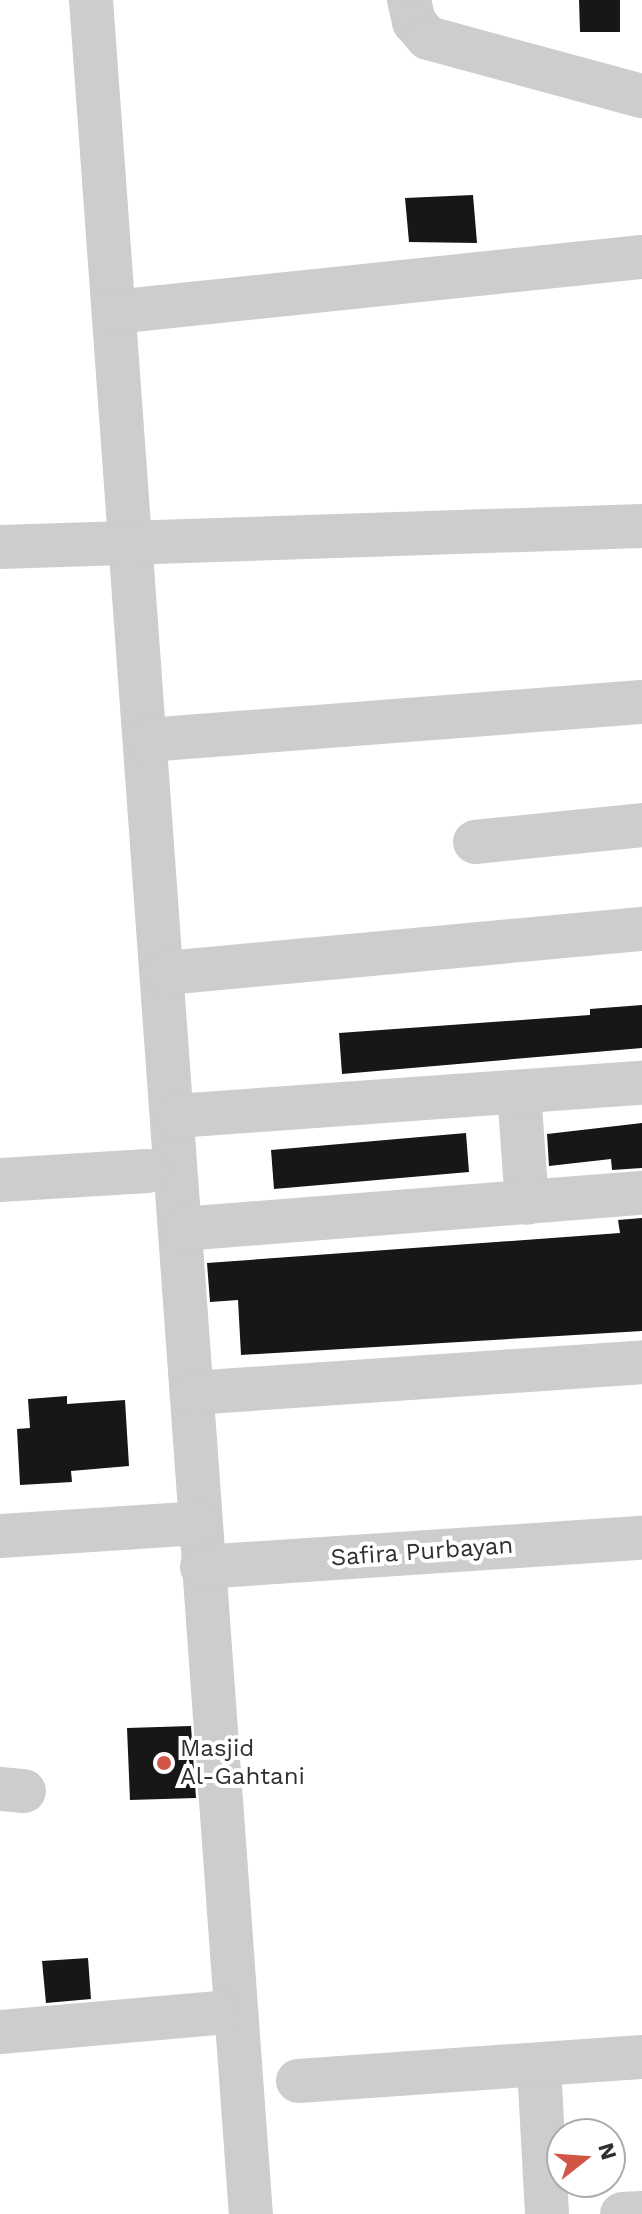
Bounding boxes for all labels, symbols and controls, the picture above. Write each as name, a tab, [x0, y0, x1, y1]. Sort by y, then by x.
street label: Safira Purbayan	[330, 1531, 514, 1573]
place label: Masjid Al-Gahtani	[180, 1735, 305, 1791]
marker: Masjid Al-Gahtani	[155, 1754, 173, 1772]
north arrow	[546, 2118, 626, 2198]
text: N	[593, 2140, 622, 2163]

